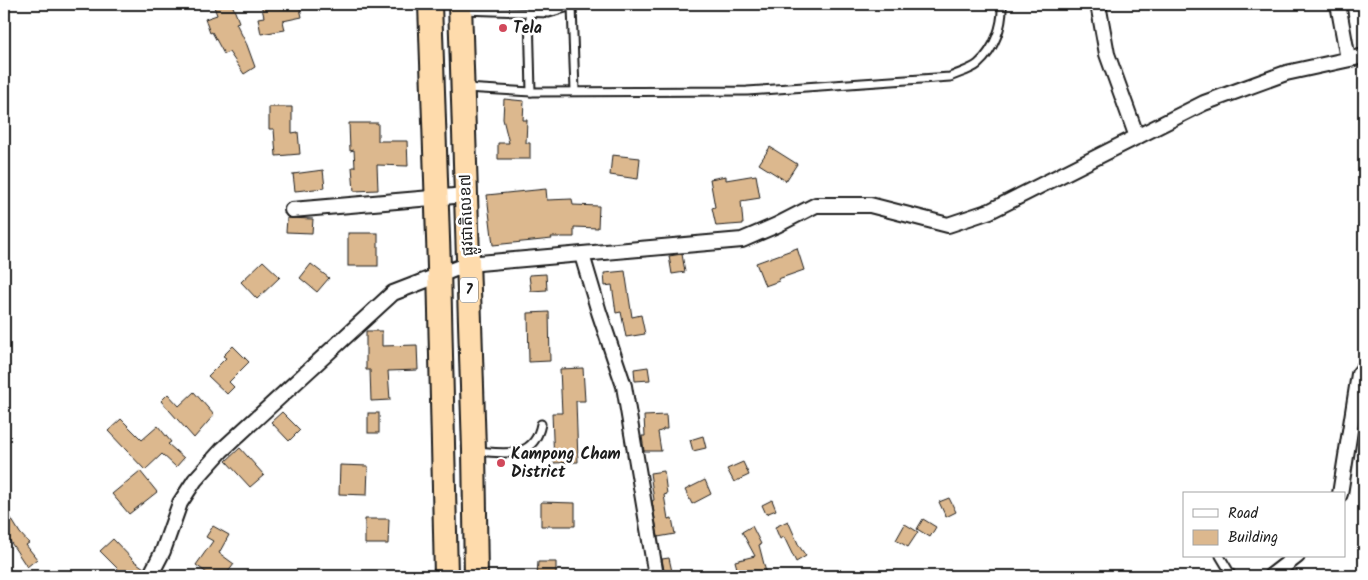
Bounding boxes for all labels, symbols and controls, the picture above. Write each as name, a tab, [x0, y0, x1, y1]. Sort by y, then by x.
place label: Tela	[513, 16, 542, 41]
marker: Tela	[497, 22, 509, 34]
street label: ផ្លូវជាតិលេខ៧	[453, 173, 482, 257]
road number: 7	[460, 278, 478, 302]
place label: Kampong Cham District	[511, 442, 621, 485]
marker: Kampong Cham District	[495, 457, 507, 469]
legend	[1183, 492, 1346, 558]
text: Road	[1228, 502, 1259, 526]
text: Building	[1228, 526, 1278, 550]

